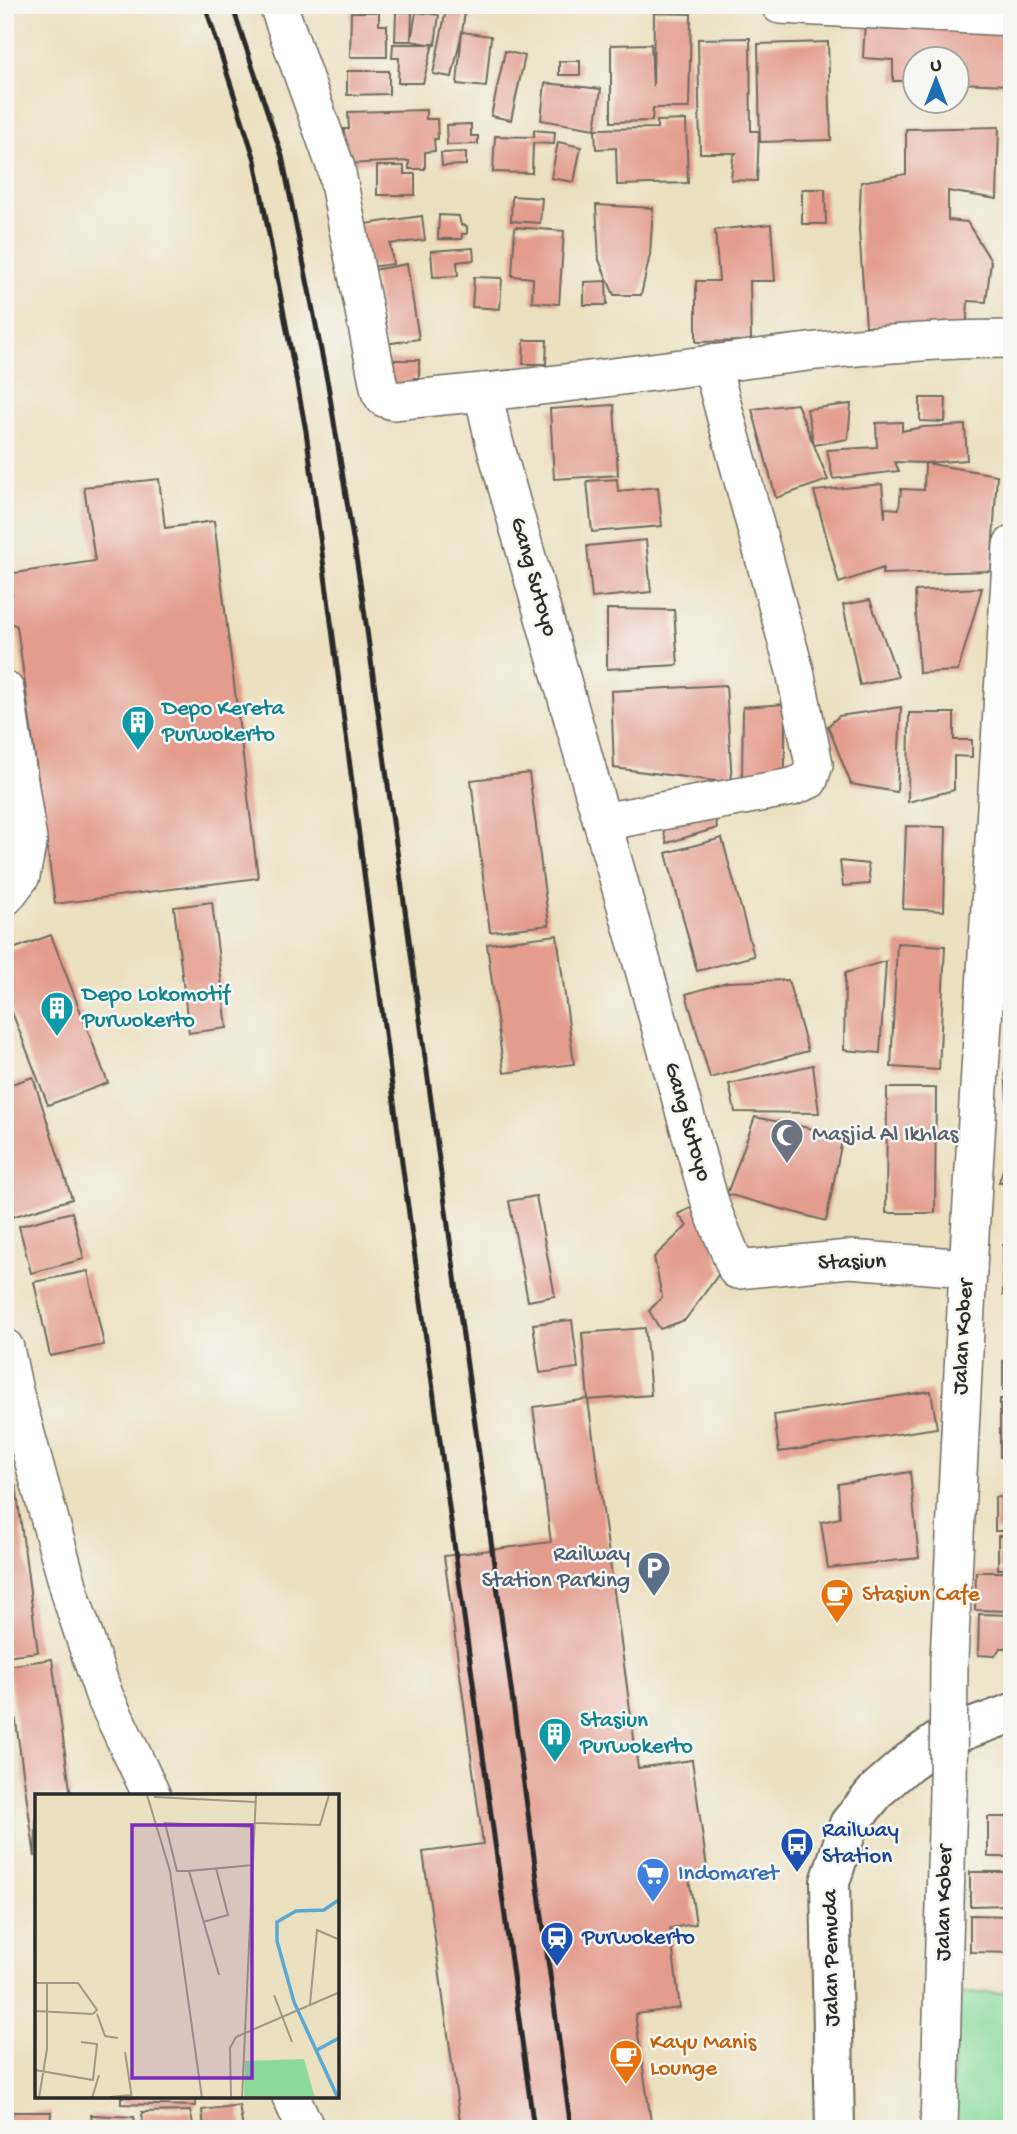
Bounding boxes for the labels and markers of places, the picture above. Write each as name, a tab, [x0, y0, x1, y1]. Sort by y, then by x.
place label: Depo Kereta Purwokerto	[160, 696, 286, 749]
building icon: Depo Kereta Purwokerto	[119, 703, 157, 752]
place label: Depo Lokomotif Purwokerto	[80, 982, 232, 1035]
building icon: Depo Lokomotif Purwokerto	[38, 989, 76, 1038]
mosque icon: Masjid Al Ikhlas	[768, 1116, 806, 1165]
place label: Masjid Al Ikhlas	[812, 1122, 959, 1149]
place label: Railway Station Parking	[482, 1542, 630, 1595]
parking icon: Railway Station Parking	[635, 1549, 673, 1598]
cafe icon: Stasiun Cafe	[818, 1576, 856, 1625]
place label: Stasiun Cafe	[862, 1582, 981, 1609]
place label: Stasiun Purwokerto	[579, 1708, 693, 1761]
building icon: Stasiun Purwokerto	[536, 1715, 574, 1764]
place label: Railway Station	[822, 1818, 899, 1871]
bus stop icon: Railway Station	[778, 1825, 816, 1874]
supermarket icon: Indomaret	[634, 1855, 672, 1904]
place label: Indomaret	[678, 1861, 780, 1888]
station icon: Purwokerto	[538, 1919, 576, 1968]
place label: Purwokerto	[581, 1925, 695, 1952]
place label: Kayu Manis Lounge	[650, 2030, 757, 2083]
cafe icon: Kayu Manis Lounge	[607, 2037, 645, 2086]

